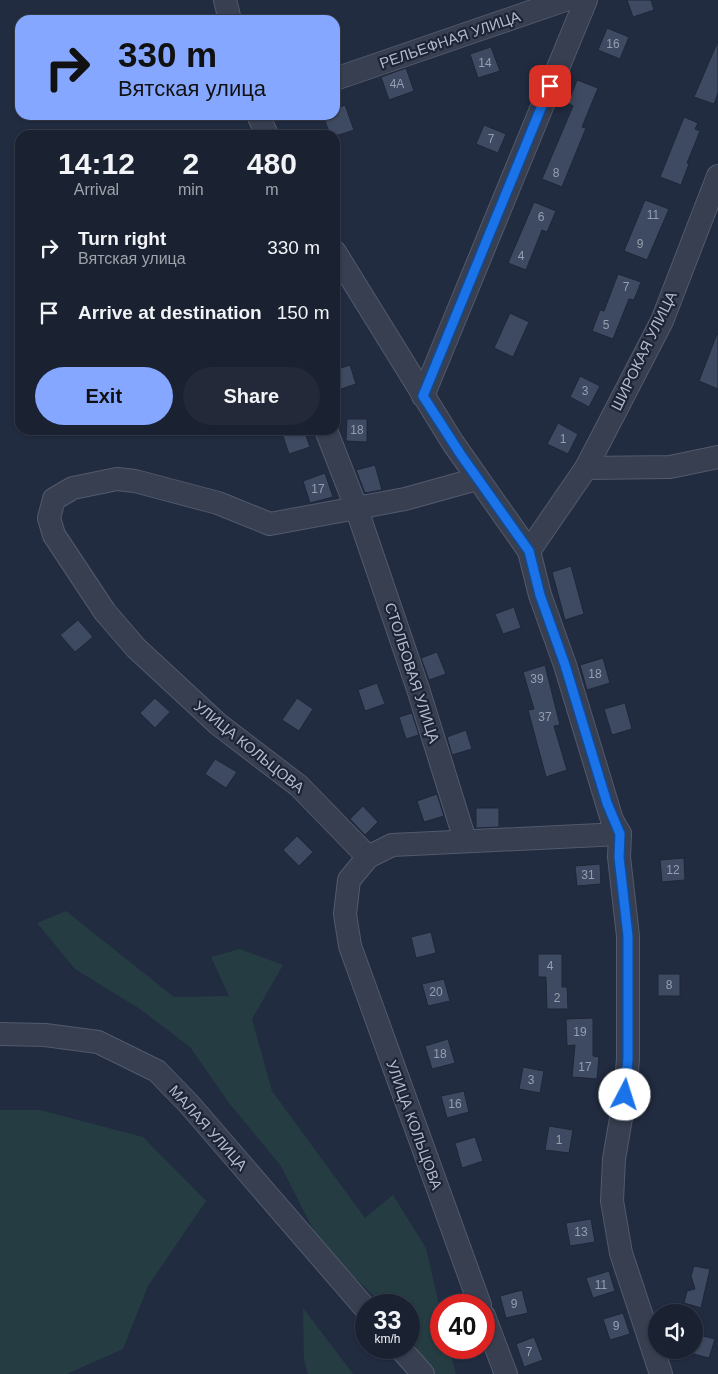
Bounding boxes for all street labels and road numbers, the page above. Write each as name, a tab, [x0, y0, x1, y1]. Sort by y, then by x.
street label: РЕЛЬЕФНАЯ УЛИЦА	[377, 7, 522, 72]
street label: ШИРОКАЯ УЛИЦА	[607, 288, 680, 413]
street label: СТОЛБОВАЯ УЛИЦА	[382, 600, 443, 745]
street label: УЛИЦА КОЛЬЦОВА	[191, 697, 308, 796]
street label: УЛИЦА КОЛЬЦОВА	[383, 1058, 446, 1192]
street label: МАЛАЯ УЛИЦА	[166, 1082, 251, 1174]

